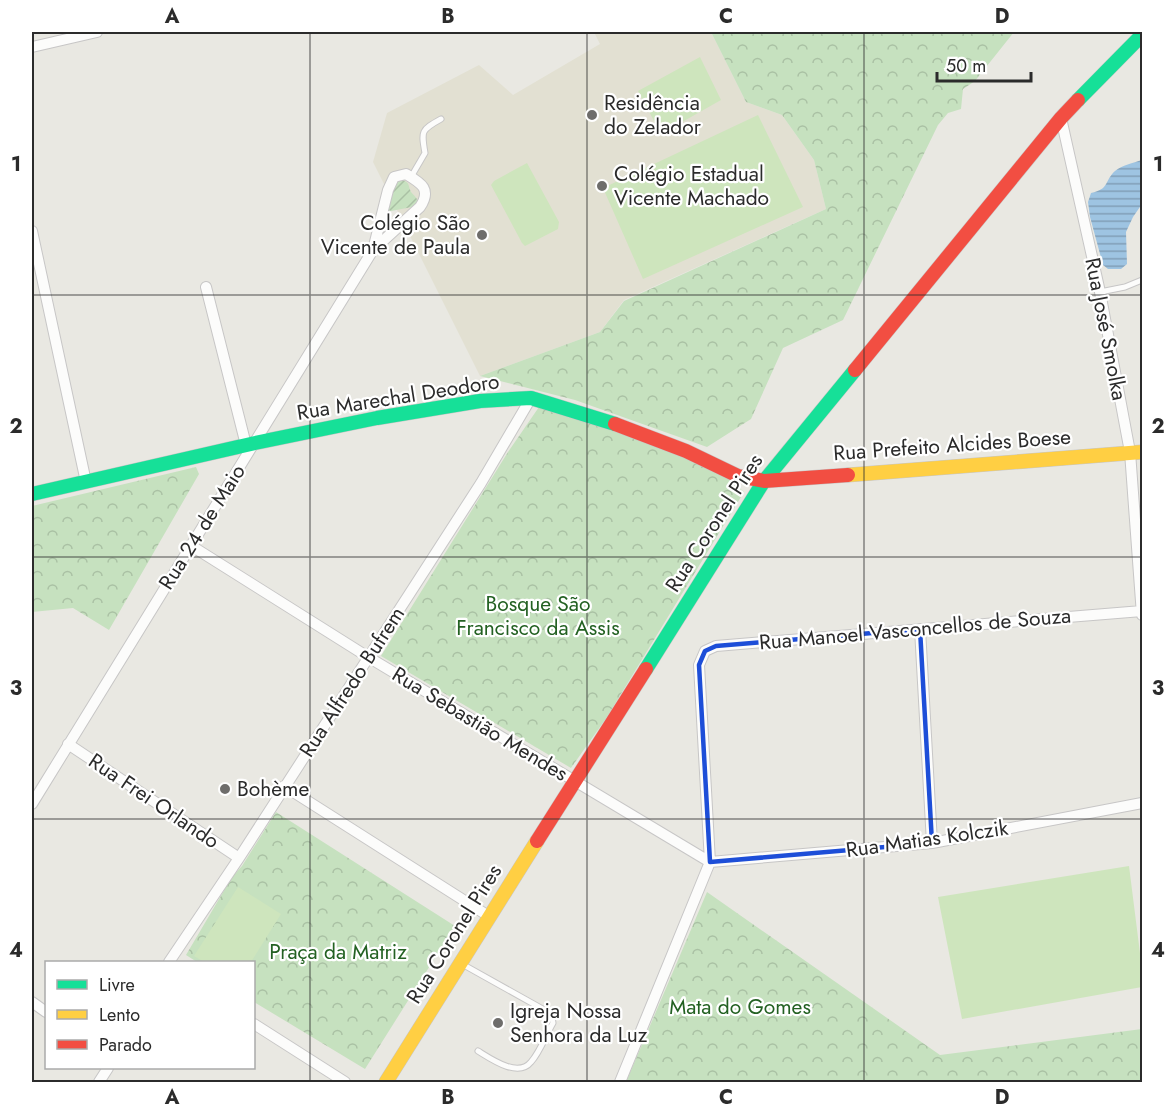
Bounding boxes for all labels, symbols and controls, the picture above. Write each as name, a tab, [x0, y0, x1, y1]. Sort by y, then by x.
text: A	[164, 2, 180, 31]
text: B	[441, 2, 455, 31]
text: C	[719, 2, 733, 31]
text: D	[995, 2, 1009, 31]
scale bar	[937, 45, 1032, 83]
text: 50 m	[946, 53, 986, 79]
place label: Residência do Zelador	[604, 88, 702, 142]
marker: Residência do Zelador	[585, 108, 599, 122]
text: 1	[11, 150, 21, 179]
text: 1	[1153, 150, 1163, 179]
place label: Colégio Estadual Vicente Machado	[614, 159, 769, 213]
marker: Colégio Estadual Vicente Machado	[595, 179, 609, 193]
place label: Colégio São Vicente de Paula	[321, 208, 470, 262]
marker: Colégio São Vicente de Paula	[475, 228, 489, 242]
street label: Rua José Smolka	[1077, 255, 1135, 403]
street label: Rua Marechal Deodoro	[295, 366, 501, 428]
text: 2	[9, 412, 23, 441]
text: 2	[1151, 412, 1165, 441]
street label: Rua Prefeito Alcides Boese	[832, 422, 1072, 468]
street label: Rua Coronel Pires	[658, 448, 770, 598]
street label: Rua 24 de Maio	[151, 458, 253, 596]
park label: Bosque São Francisco da Assis	[456, 589, 620, 643]
street label: Rua Manoel Vasconcellos de Souza	[758, 600, 1072, 658]
street label: Rua Alfredo Bufrem	[292, 601, 412, 763]
street label: Rua Sebastião Mendes	[386, 659, 574, 789]
text: 3	[10, 674, 22, 703]
text: 3	[1152, 674, 1164, 703]
street label: Rua Frei Orlando	[83, 746, 225, 856]
place label: Bohème	[237, 774, 309, 804]
marker: Bohème	[218, 782, 232, 796]
street label: Rua Matias Kolczik	[844, 813, 1011, 865]
street label: Rua Coronel Pires	[399, 858, 509, 1010]
text: 4	[9, 936, 23, 965]
text: 4	[1151, 936, 1165, 965]
park label: Praça da Matriz	[269, 937, 407, 967]
legend	[45, 961, 255, 1069]
text: Livre	[99, 972, 135, 998]
park label: Mata do Gomes	[669, 992, 811, 1022]
place label: Igreja Nossa Senhora da Luz	[510, 996, 648, 1050]
text: Lento	[99, 1002, 140, 1028]
marker: Igreja Nossa Senhora da Luz	[491, 1016, 505, 1030]
text: Parado	[99, 1032, 152, 1058]
text: A	[164, 1083, 180, 1112]
text: B	[441, 1083, 455, 1112]
text: C	[719, 1083, 733, 1112]
text: D	[995, 1083, 1009, 1112]

